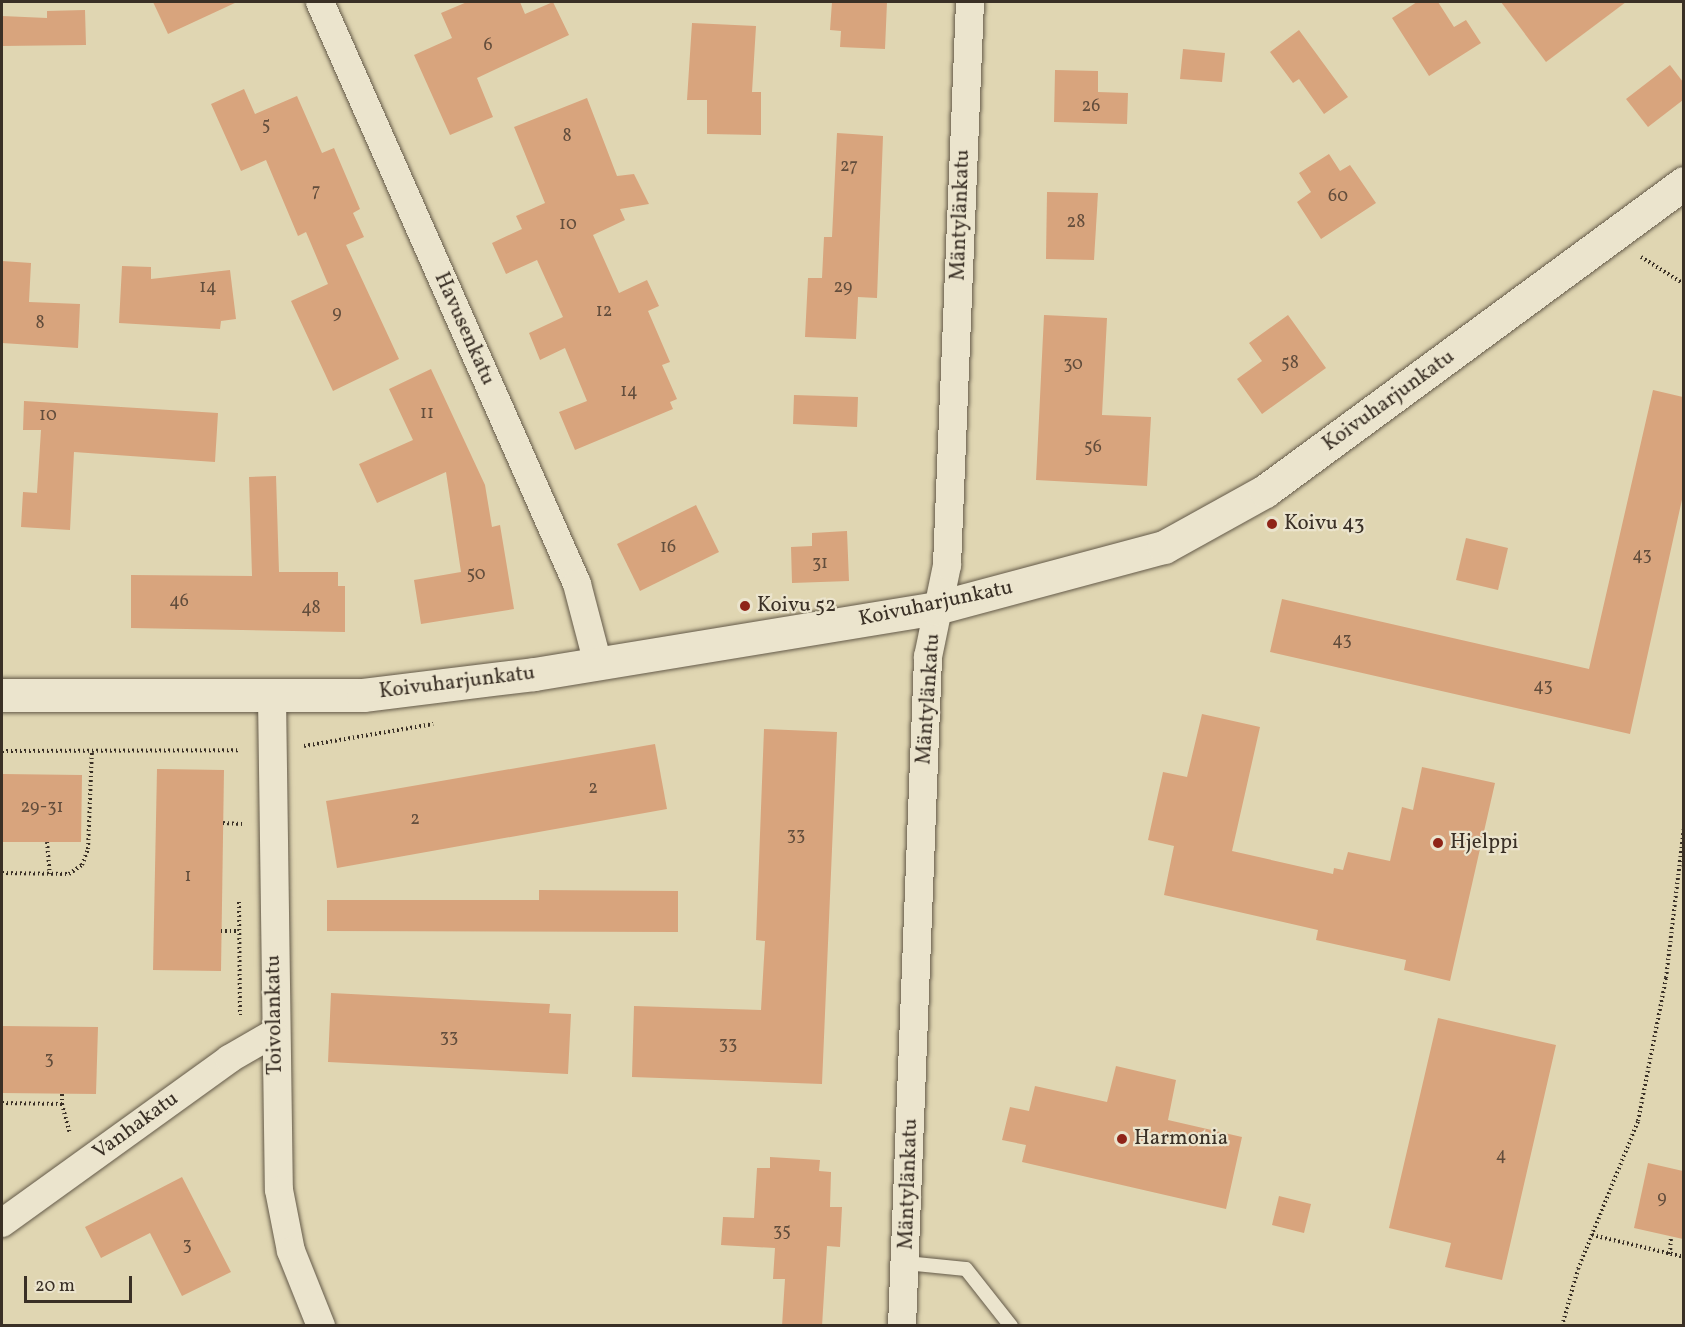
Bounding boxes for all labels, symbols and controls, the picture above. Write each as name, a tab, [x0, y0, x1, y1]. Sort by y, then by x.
house number: 6	[483, 35, 493, 57]
house number: 26	[1082, 96, 1100, 118]
house number: 5	[262, 115, 270, 137]
house number: 8	[562, 126, 572, 148]
street label: Mäntylänkatu	[946, 149, 976, 281]
house number: 27	[840, 156, 858, 178]
house number: 7	[312, 181, 320, 203]
house number: 60	[1328, 186, 1348, 208]
house number: 28	[1067, 212, 1085, 234]
house number: 10	[559, 214, 577, 236]
street label: Havusenkatu	[428, 269, 500, 389]
house number: 14	[199, 277, 217, 299]
house number: 29	[834, 277, 852, 299]
house number: 12	[596, 301, 612, 323]
house number: 9	[332, 303, 342, 325]
house number: 8	[35, 313, 45, 335]
street label: Koivuharjunkatu	[1318, 345, 1460, 457]
house number: 58	[1281, 353, 1299, 375]
house number: 30	[1063, 354, 1083, 376]
house number: 14	[620, 381, 638, 403]
house number: 11	[420, 403, 434, 425]
house number: 10	[39, 405, 57, 427]
house number: 56	[1084, 437, 1102, 459]
place label: Koivu 43	[1284, 511, 1364, 537]
marker: Koivu 43	[1265, 517, 1279, 531]
house number: 16	[660, 537, 676, 559]
house number: 43	[1632, 545, 1652, 567]
house number: 31	[812, 553, 828, 575]
house number: 50	[466, 564, 486, 586]
street label: Koivuharjunkatu	[857, 575, 1015, 633]
house number: 46	[169, 591, 189, 613]
place label: Koivu 52	[757, 593, 836, 619]
house number: 48	[301, 598, 321, 620]
marker: Koivu 52	[738, 599, 752, 613]
house number: 43	[1332, 630, 1352, 652]
street label: Mäntylänkatu	[912, 633, 946, 765]
street label: Koivuharjunkatu	[378, 661, 536, 705]
house number: 43	[1533, 676, 1553, 698]
house number: 2	[588, 778, 598, 800]
house number: 29-31	[20, 797, 64, 819]
house number: 2	[410, 809, 420, 831]
house number: 33	[787, 825, 805, 847]
place label: Hjelppi	[1450, 830, 1518, 856]
marker: Hjelppi	[1431, 836, 1445, 850]
house number: 1	[185, 866, 191, 888]
street label: Toivolankatu	[261, 955, 289, 1075]
house number: 33	[440, 1027, 458, 1049]
house number: 33	[719, 1034, 737, 1056]
house number: 3	[44, 1049, 54, 1071]
street label: Vanhakatu	[88, 1087, 184, 1165]
street label: Mäntylänkatu	[894, 1118, 924, 1250]
place label: Harmonia	[1134, 1126, 1228, 1152]
marker: Harmonia	[1115, 1132, 1129, 1146]
house number: 4	[1496, 1145, 1506, 1167]
house number: 9	[1657, 1188, 1667, 1210]
house number: 35	[773, 1221, 791, 1243]
house number: 3	[182, 1235, 192, 1257]
scale bar	[27, 1264, 135, 1302]
text: 20 m	[35, 1274, 75, 1299]

